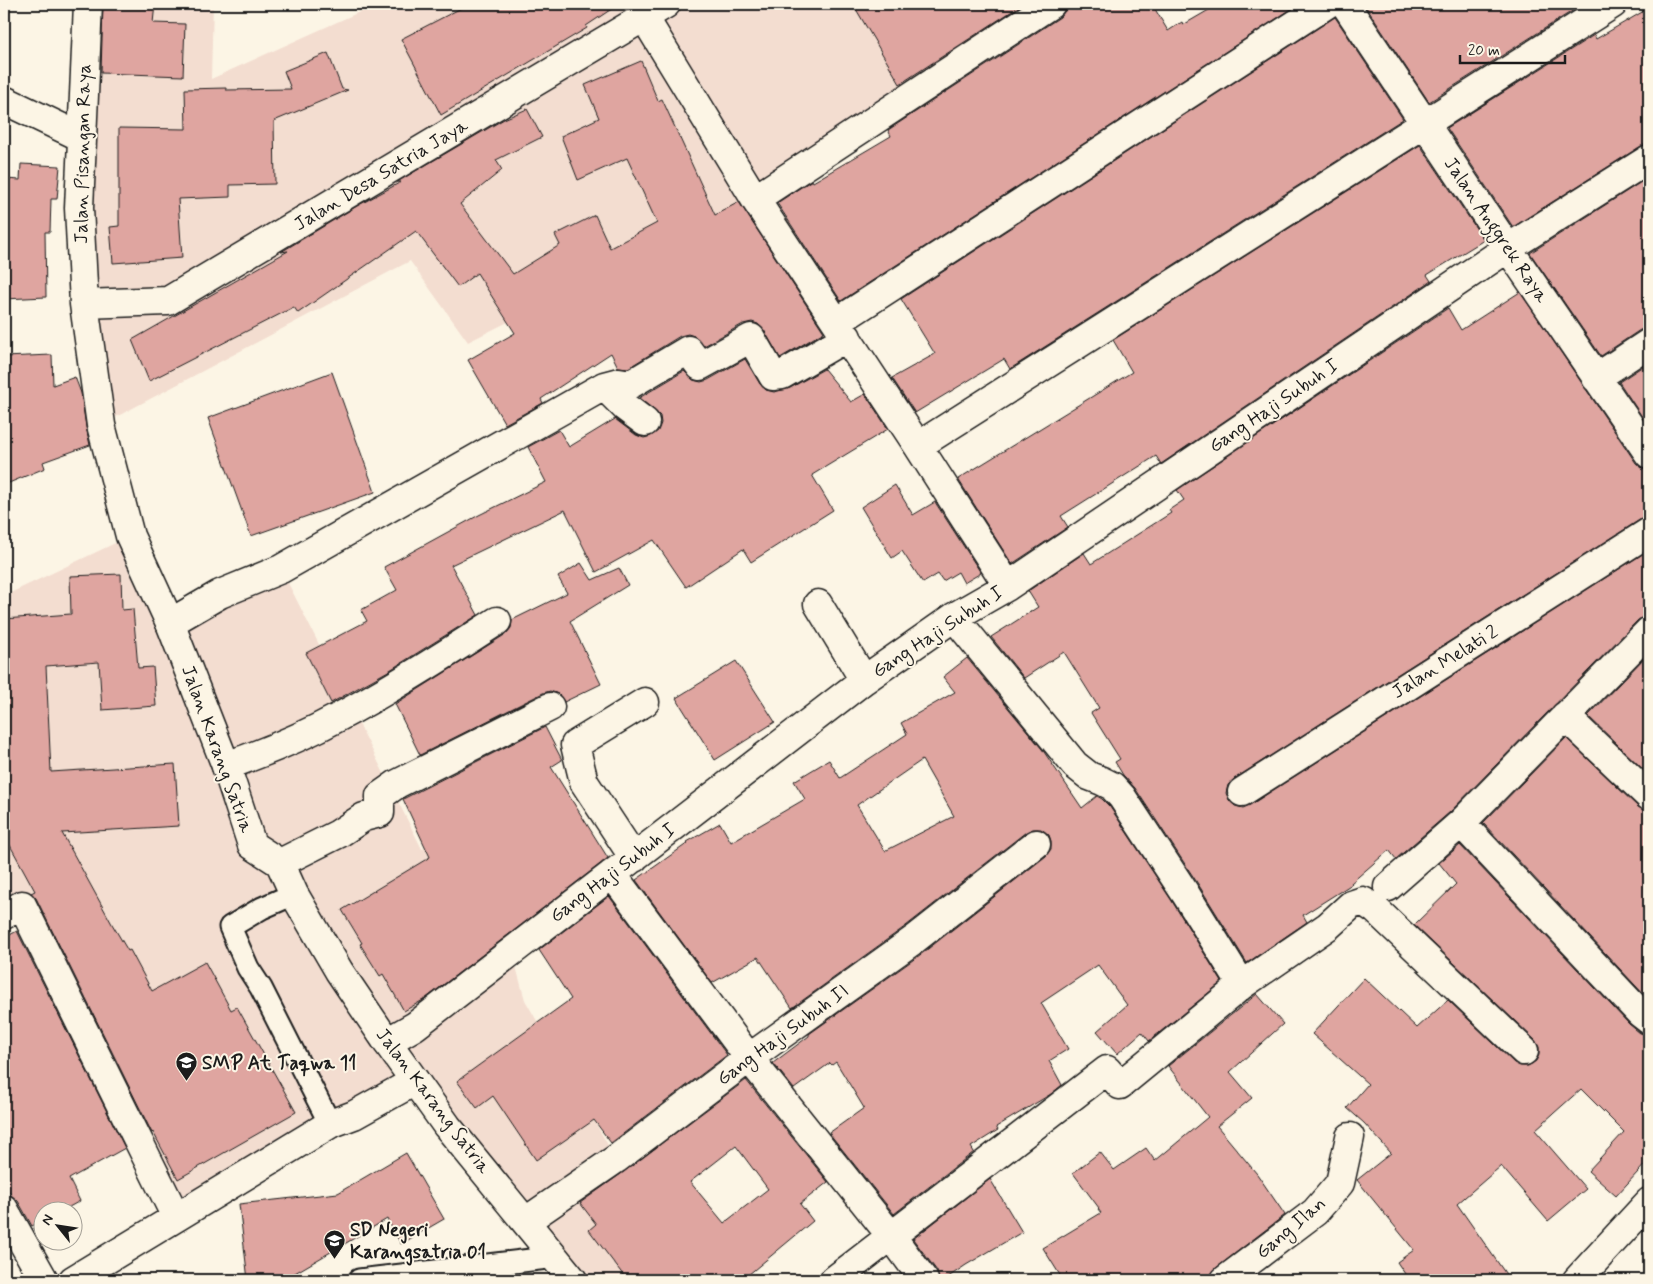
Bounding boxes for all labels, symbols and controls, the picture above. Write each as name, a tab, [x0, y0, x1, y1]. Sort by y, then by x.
scale bar	[1460, 32, 1566, 64]
text: 20 m	[1468, 41, 1500, 61]
street label: Jalan Pisangan Raya	[69, 64, 98, 244]
street label: Jalan Desa Satria Jaya	[289, 113, 473, 237]
street label: Jalan Anggrek Raya	[1436, 152, 1554, 310]
street label: Gang Haji Subuh I	[1204, 353, 1345, 460]
street label: Gang Haji Subuh I	[868, 580, 1009, 685]
street label: Jalan Melati 2	[1387, 619, 1503, 705]
street label: Jalan Karang Satria	[174, 662, 259, 837]
street label: Gang Haji Subuh I	[545, 817, 682, 930]
street label: Gang Haji Subuh II	[712, 979, 855, 1093]
street label: Jalan Karang Satria	[369, 1023, 496, 1180]
school or university icon: SMP At Taqwa 11	[174, 1051, 198, 1082]
place label: SMP At Taqwa 11	[202, 1051, 356, 1077]
street label: Gang Ilan	[1251, 1191, 1333, 1266]
north arrow	[32, 1202, 82, 1252]
text: N	[37, 1211, 58, 1229]
place label: SD Negeri Karangsatria 01	[350, 1218, 486, 1266]
school or university icon: SD Negeri Karangsatria 01	[322, 1229, 346, 1260]

